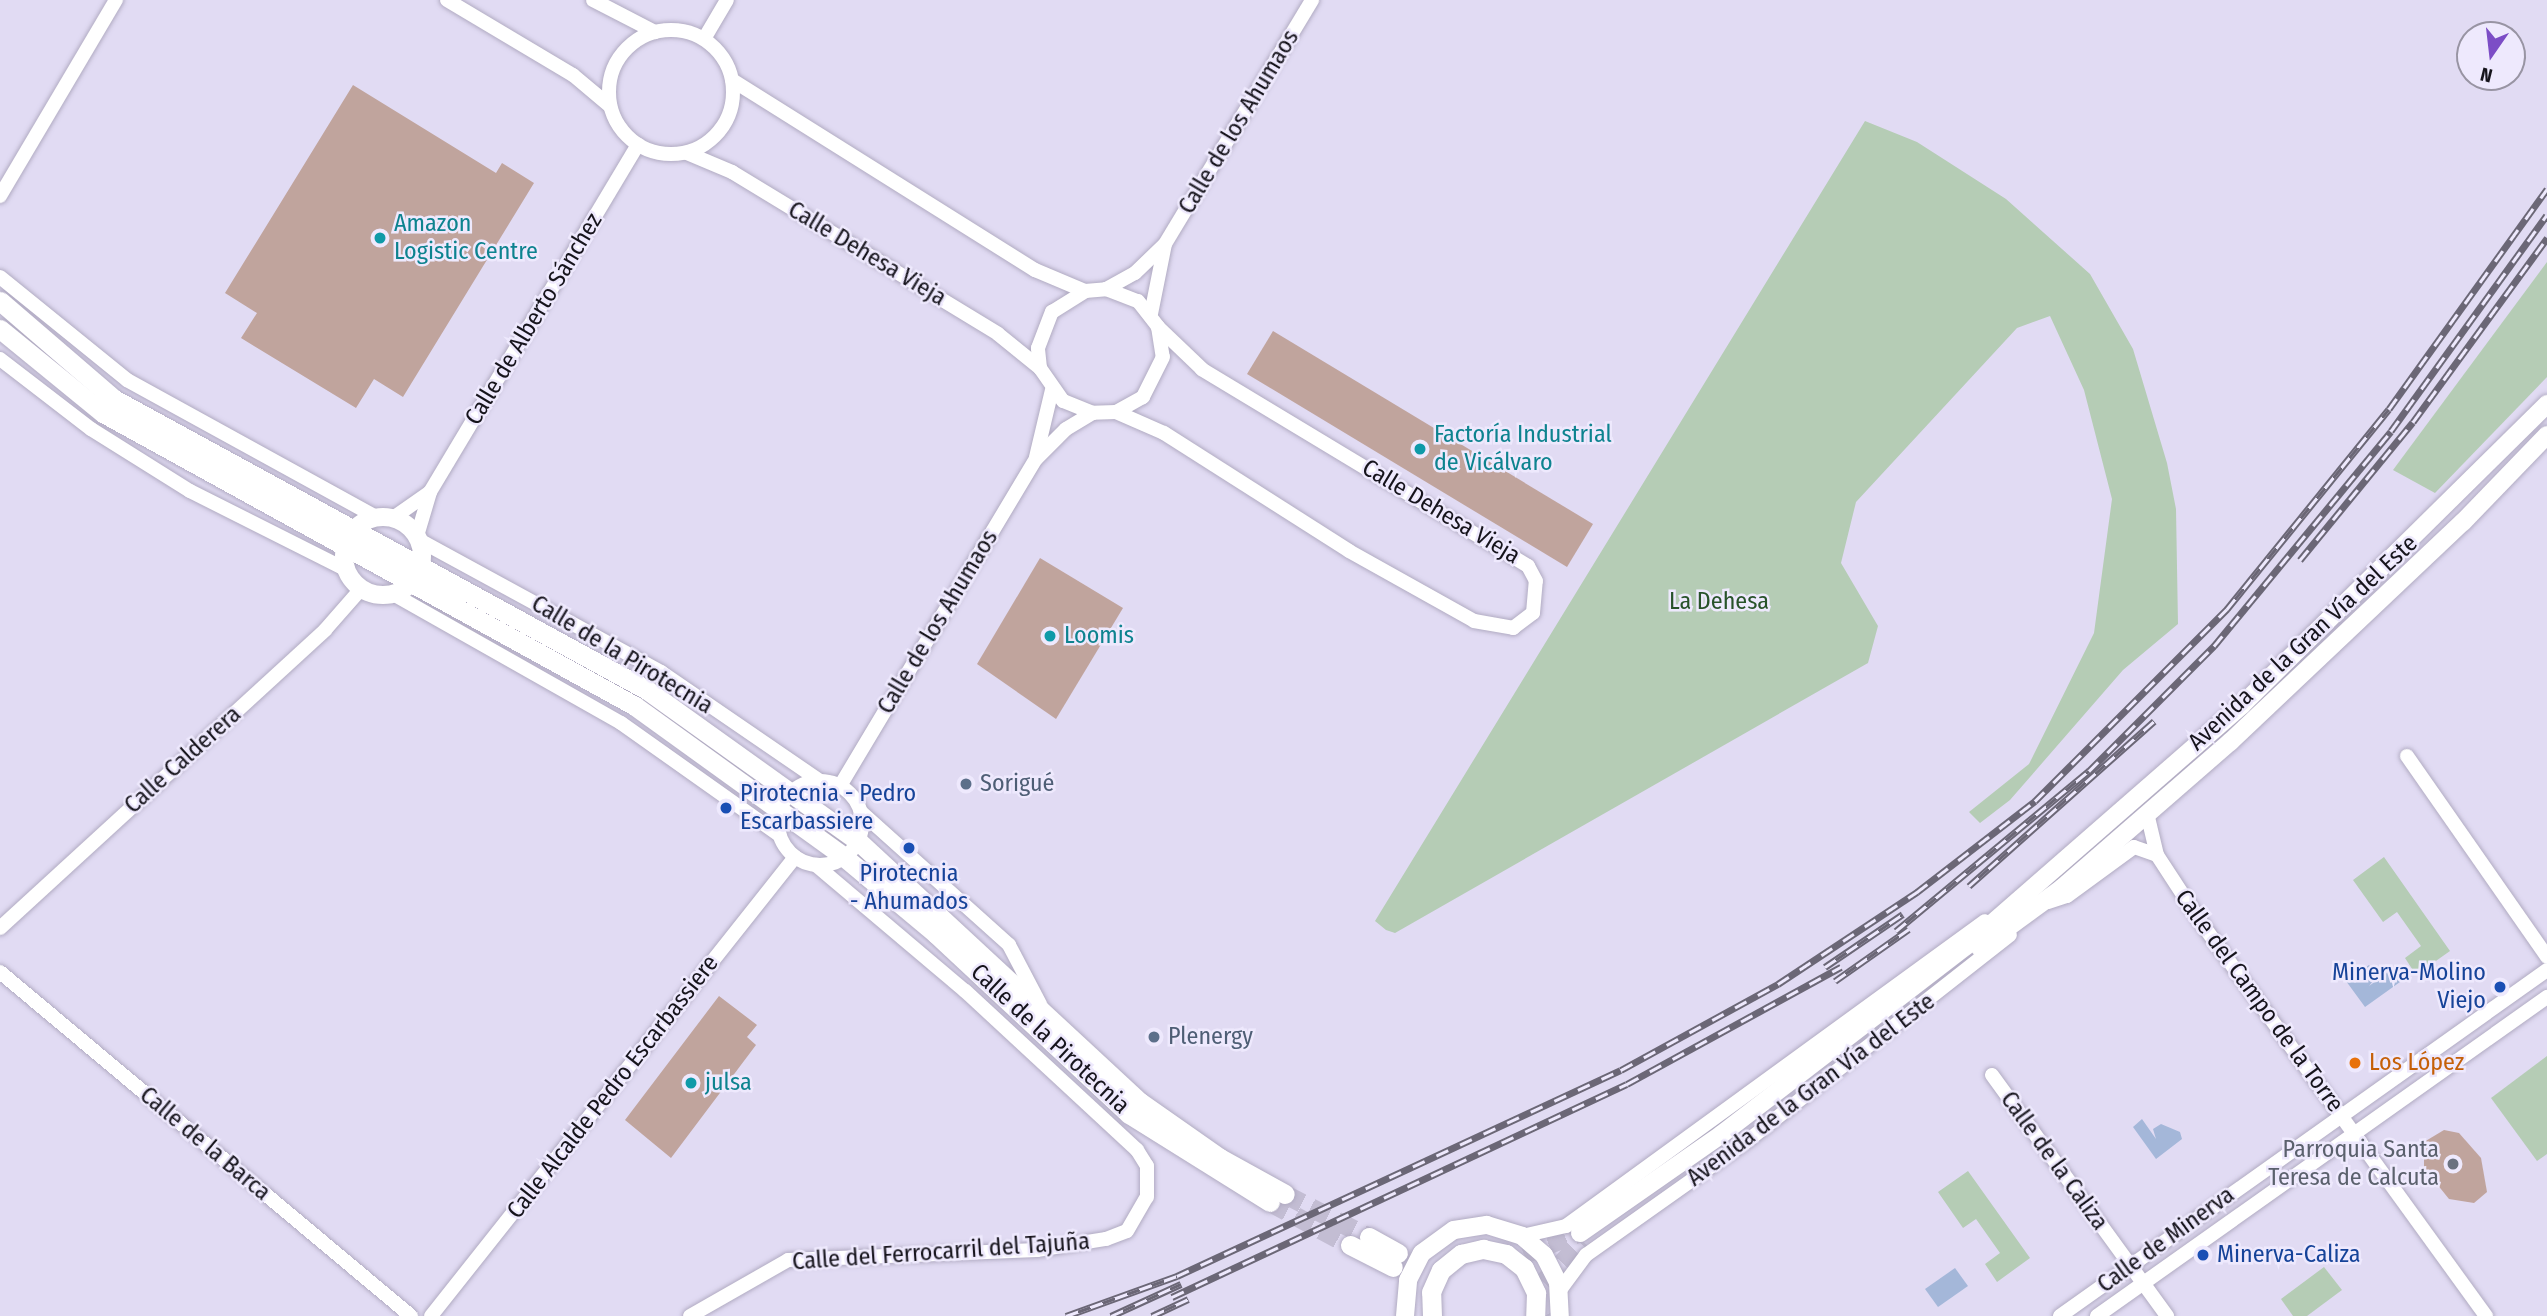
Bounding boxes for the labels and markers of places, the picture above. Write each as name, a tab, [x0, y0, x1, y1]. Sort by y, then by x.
place label: Amazon Logistic Centre	[394, 210, 538, 266]
marker: Amazon Logistic Centre	[372, 230, 388, 246]
place label: Factoría Industrial de Vicálvaro	[1434, 421, 1612, 477]
marker: Factoría Industrial de Vicálvaro	[1412, 441, 1428, 457]
place label: Loomis	[1064, 622, 1134, 650]
marker: Loomis	[1042, 628, 1058, 644]
place label: Sorigué	[980, 770, 1054, 798]
marker: Sorigué	[958, 776, 974, 792]
place label: Pirotecnia - Pedro Escarbassiere	[740, 780, 916, 836]
marker: Pirotecnia - Pedro Escarbassiere	[718, 800, 734, 816]
marker: Pirotecnia - Ahumados	[901, 840, 917, 856]
place label: Pirotecnia - Ahumados	[850, 860, 968, 916]
place label: Minerva-Molino Viejo	[2332, 959, 2486, 1015]
marker: Minerva-Molino Viejo	[2492, 979, 2508, 995]
place label: Plenergy	[1168, 1023, 1253, 1051]
marker: Plenergy	[1146, 1029, 1162, 1045]
place label: Los López	[2369, 1049, 2464, 1077]
marker: Los López	[2347, 1055, 2363, 1071]
place label: julsa	[705, 1069, 752, 1097]
marker: julsa	[683, 1075, 699, 1091]
place label: Parroquia Santa Teresa de Calcuta	[2268, 1136, 2439, 1192]
marker: Parroquia Santa Teresa de Calcuta	[2445, 1156, 2461, 1172]
place label: Minerva-Caliza	[2217, 1241, 2361, 1269]
marker: Minerva-Caliza	[2195, 1247, 2211, 1263]

